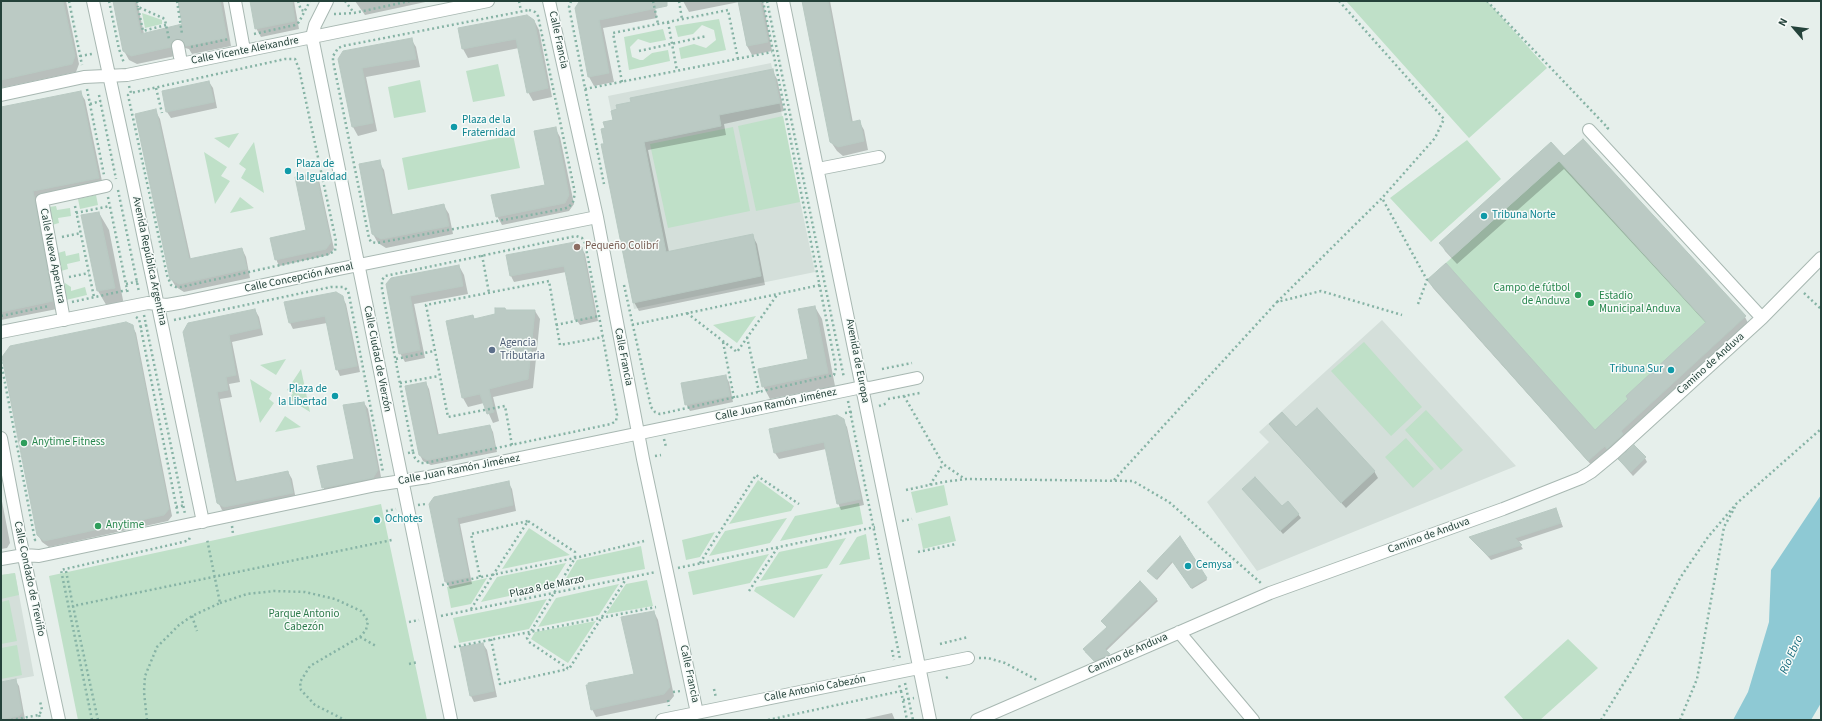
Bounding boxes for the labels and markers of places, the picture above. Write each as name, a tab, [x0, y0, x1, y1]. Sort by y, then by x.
place label: Plaza de la Fraternidad	[462, 114, 515, 140]
marker: Plaza de la Fraternidad	[449, 122, 459, 132]
place label: Plaza de la Igualdad	[296, 158, 347, 184]
marker: Plaza de la Igualdad	[283, 166, 293, 176]
place label: Tribuna Norte	[1492, 209, 1556, 223]
marker: Tribuna Norte	[1479, 211, 1489, 221]
place label: Pequeño Colibrí	[585, 240, 659, 254]
marker: Pequeño Colibrí	[572, 242, 582, 252]
place label: Campo de fútbol de Anduva	[1493, 282, 1570, 308]
marker: Campo de fútbol de Anduva	[1573, 290, 1583, 300]
place label: Estadio Municipal Anduva	[1599, 290, 1680, 316]
marker: Estadio Municipal Anduva	[1586, 298, 1596, 308]
place label: Agencia Tributaria	[500, 337, 545, 363]
marker: Agencia Tributaria	[487, 345, 497, 355]
place label: Tribuna Sur	[1610, 363, 1663, 377]
marker: Tribuna Sur	[1666, 365, 1676, 375]
place label: Plaza de la Libertad	[278, 383, 327, 409]
marker: Plaza de la Libertad	[330, 391, 340, 401]
place label: Anytime Fitness	[32, 436, 105, 450]
marker: Anytime Fitness	[19, 438, 29, 448]
place label: Ochotes	[385, 513, 423, 527]
marker: Ochotes	[372, 515, 382, 525]
place label: Anytime	[106, 519, 144, 533]
marker: Anytime	[93, 521, 103, 531]
place label: Cemysa	[1196, 559, 1232, 573]
marker: Cemysa	[1183, 561, 1193, 571]

